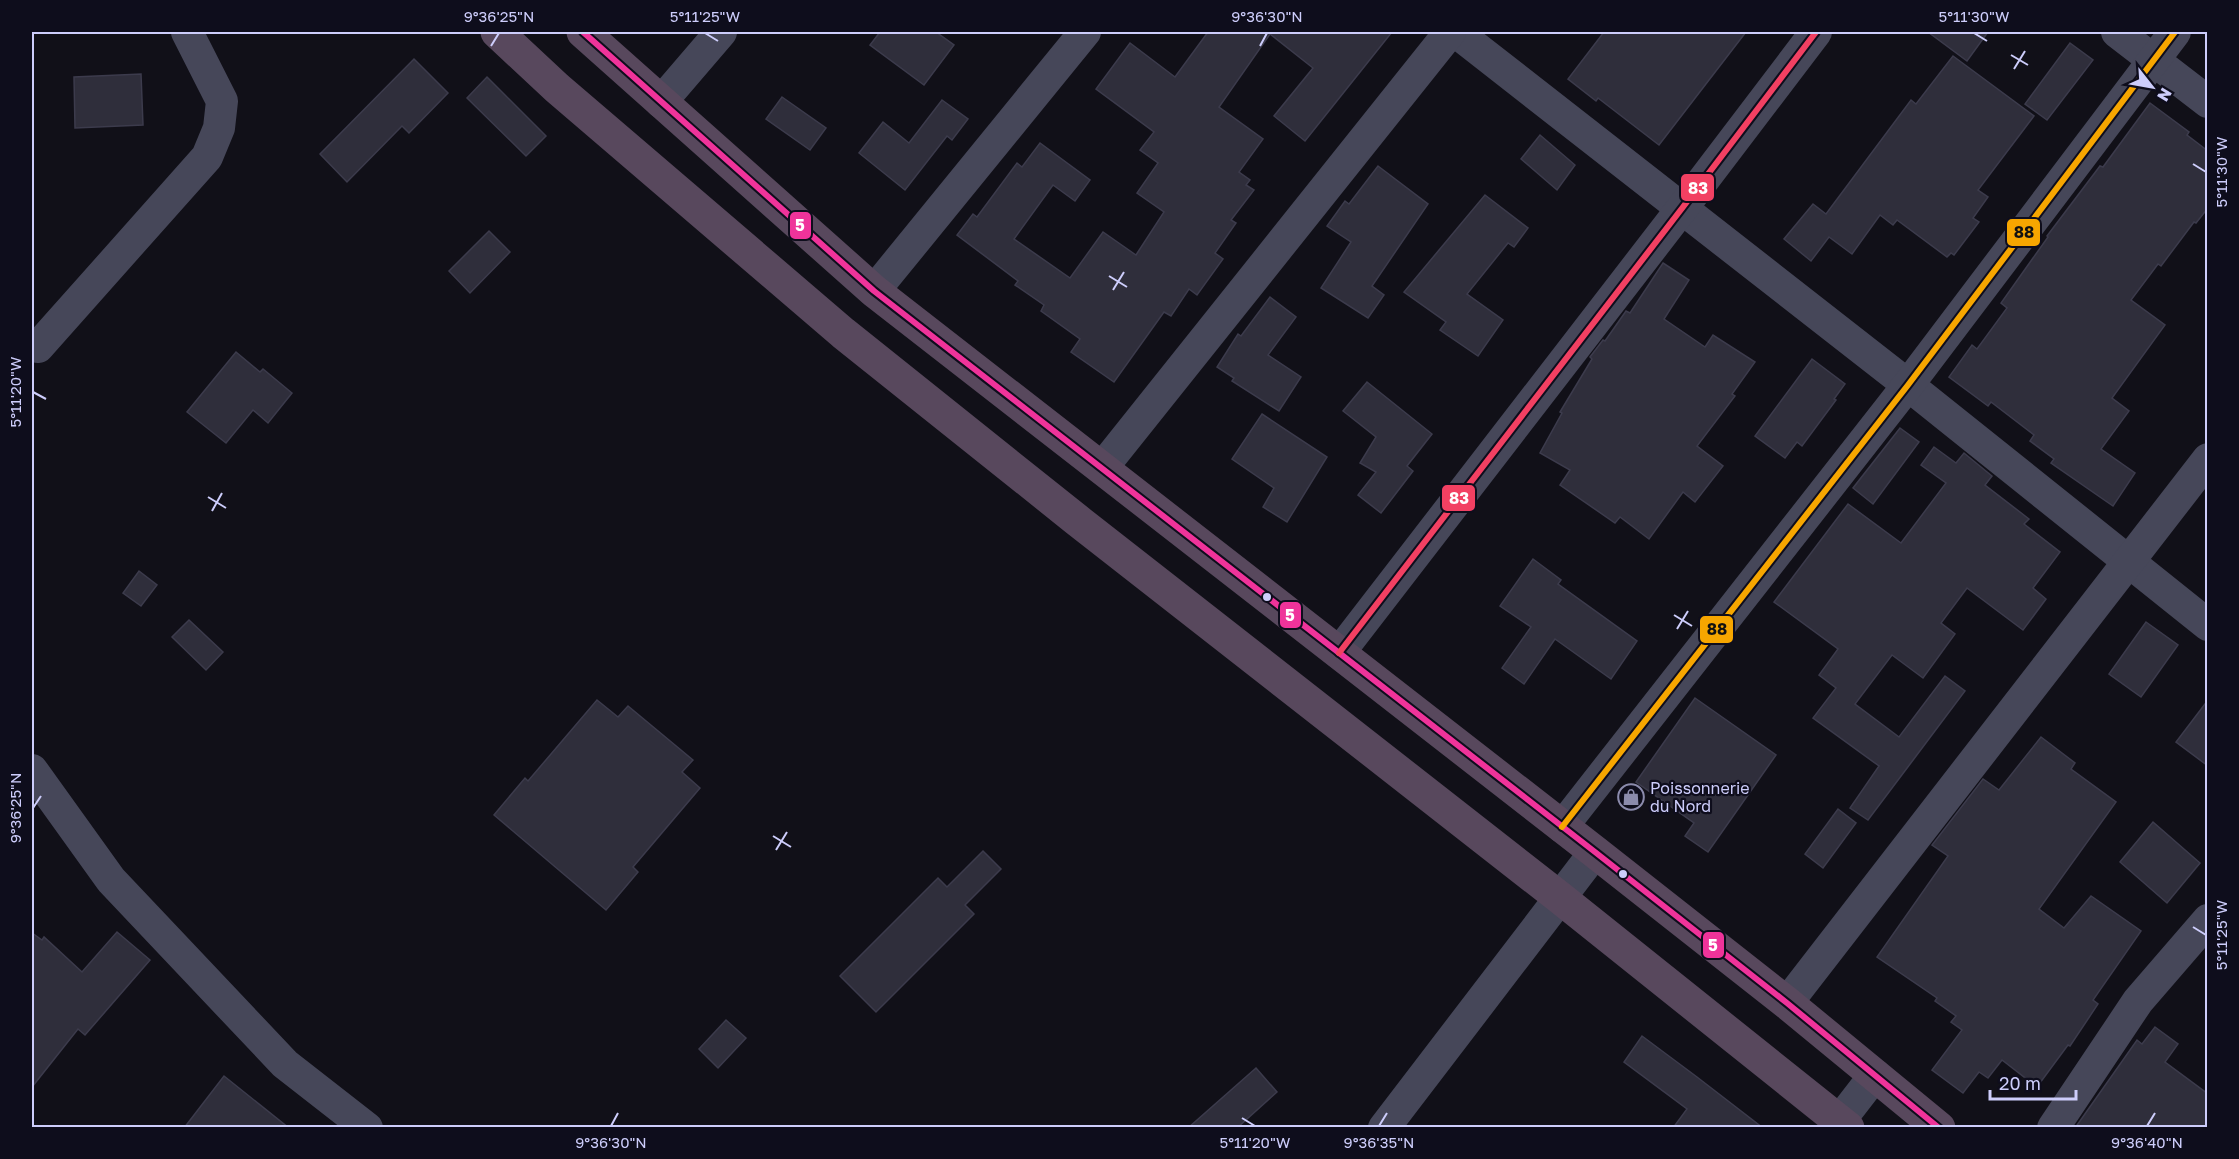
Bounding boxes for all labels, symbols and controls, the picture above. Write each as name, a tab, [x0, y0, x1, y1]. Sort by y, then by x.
text: 9°36'25"N	[464, 7, 534, 25]
text: 5°11'25"W	[670, 7, 740, 25]
text: 9°36'30"N	[1231, 7, 1303, 25]
text: 5°11'30"W	[1938, 7, 2010, 25]
north arrow	[2122, 57, 2182, 117]
text: N	[2153, 84, 2177, 105]
text: 5°11'30"W	[2212, 136, 2230, 208]
line badge: 83	[1680, 173, 1715, 202]
text: 83	[1688, 178, 1708, 198]
line badge: 5	[789, 211, 812, 240]
text: 5	[795, 215, 805, 235]
line badge: 88	[2006, 218, 2041, 247]
text: 88	[2014, 222, 2034, 242]
text: 5°11'20"W	[6, 357, 24, 427]
line badge: 83	[1441, 484, 1476, 512]
text: 83	[1449, 488, 1469, 508]
unlabelled marker	[1261, 591, 1273, 603]
line badge: 5	[1279, 601, 1302, 629]
text: 5	[1285, 605, 1295, 625]
line badge: 88	[1699, 615, 1734, 644]
text: 88	[1707, 619, 1727, 639]
text: 9°36'25"N	[6, 773, 24, 843]
place label: Poissonnerie du Nord	[1650, 778, 1750, 816]
shop icon: Poissonnerie du Nord	[1616, 782, 1646, 812]
unlabelled marker	[1617, 868, 1629, 880]
text: 5°11'25"W	[2212, 900, 2230, 970]
line badge: 5	[1702, 931, 1725, 959]
text: 5	[1708, 935, 1718, 955]
scale bar	[1990, 1063, 2076, 1101]
text: 20 m	[1999, 1072, 2041, 1094]
text: 9°36'30"N	[575, 1133, 647, 1151]
text: 5°11'20"W	[1220, 1133, 1290, 1151]
text: 9°36'35"N	[1344, 1133, 1414, 1151]
text: 9°36'40"N	[2111, 1133, 2183, 1151]

